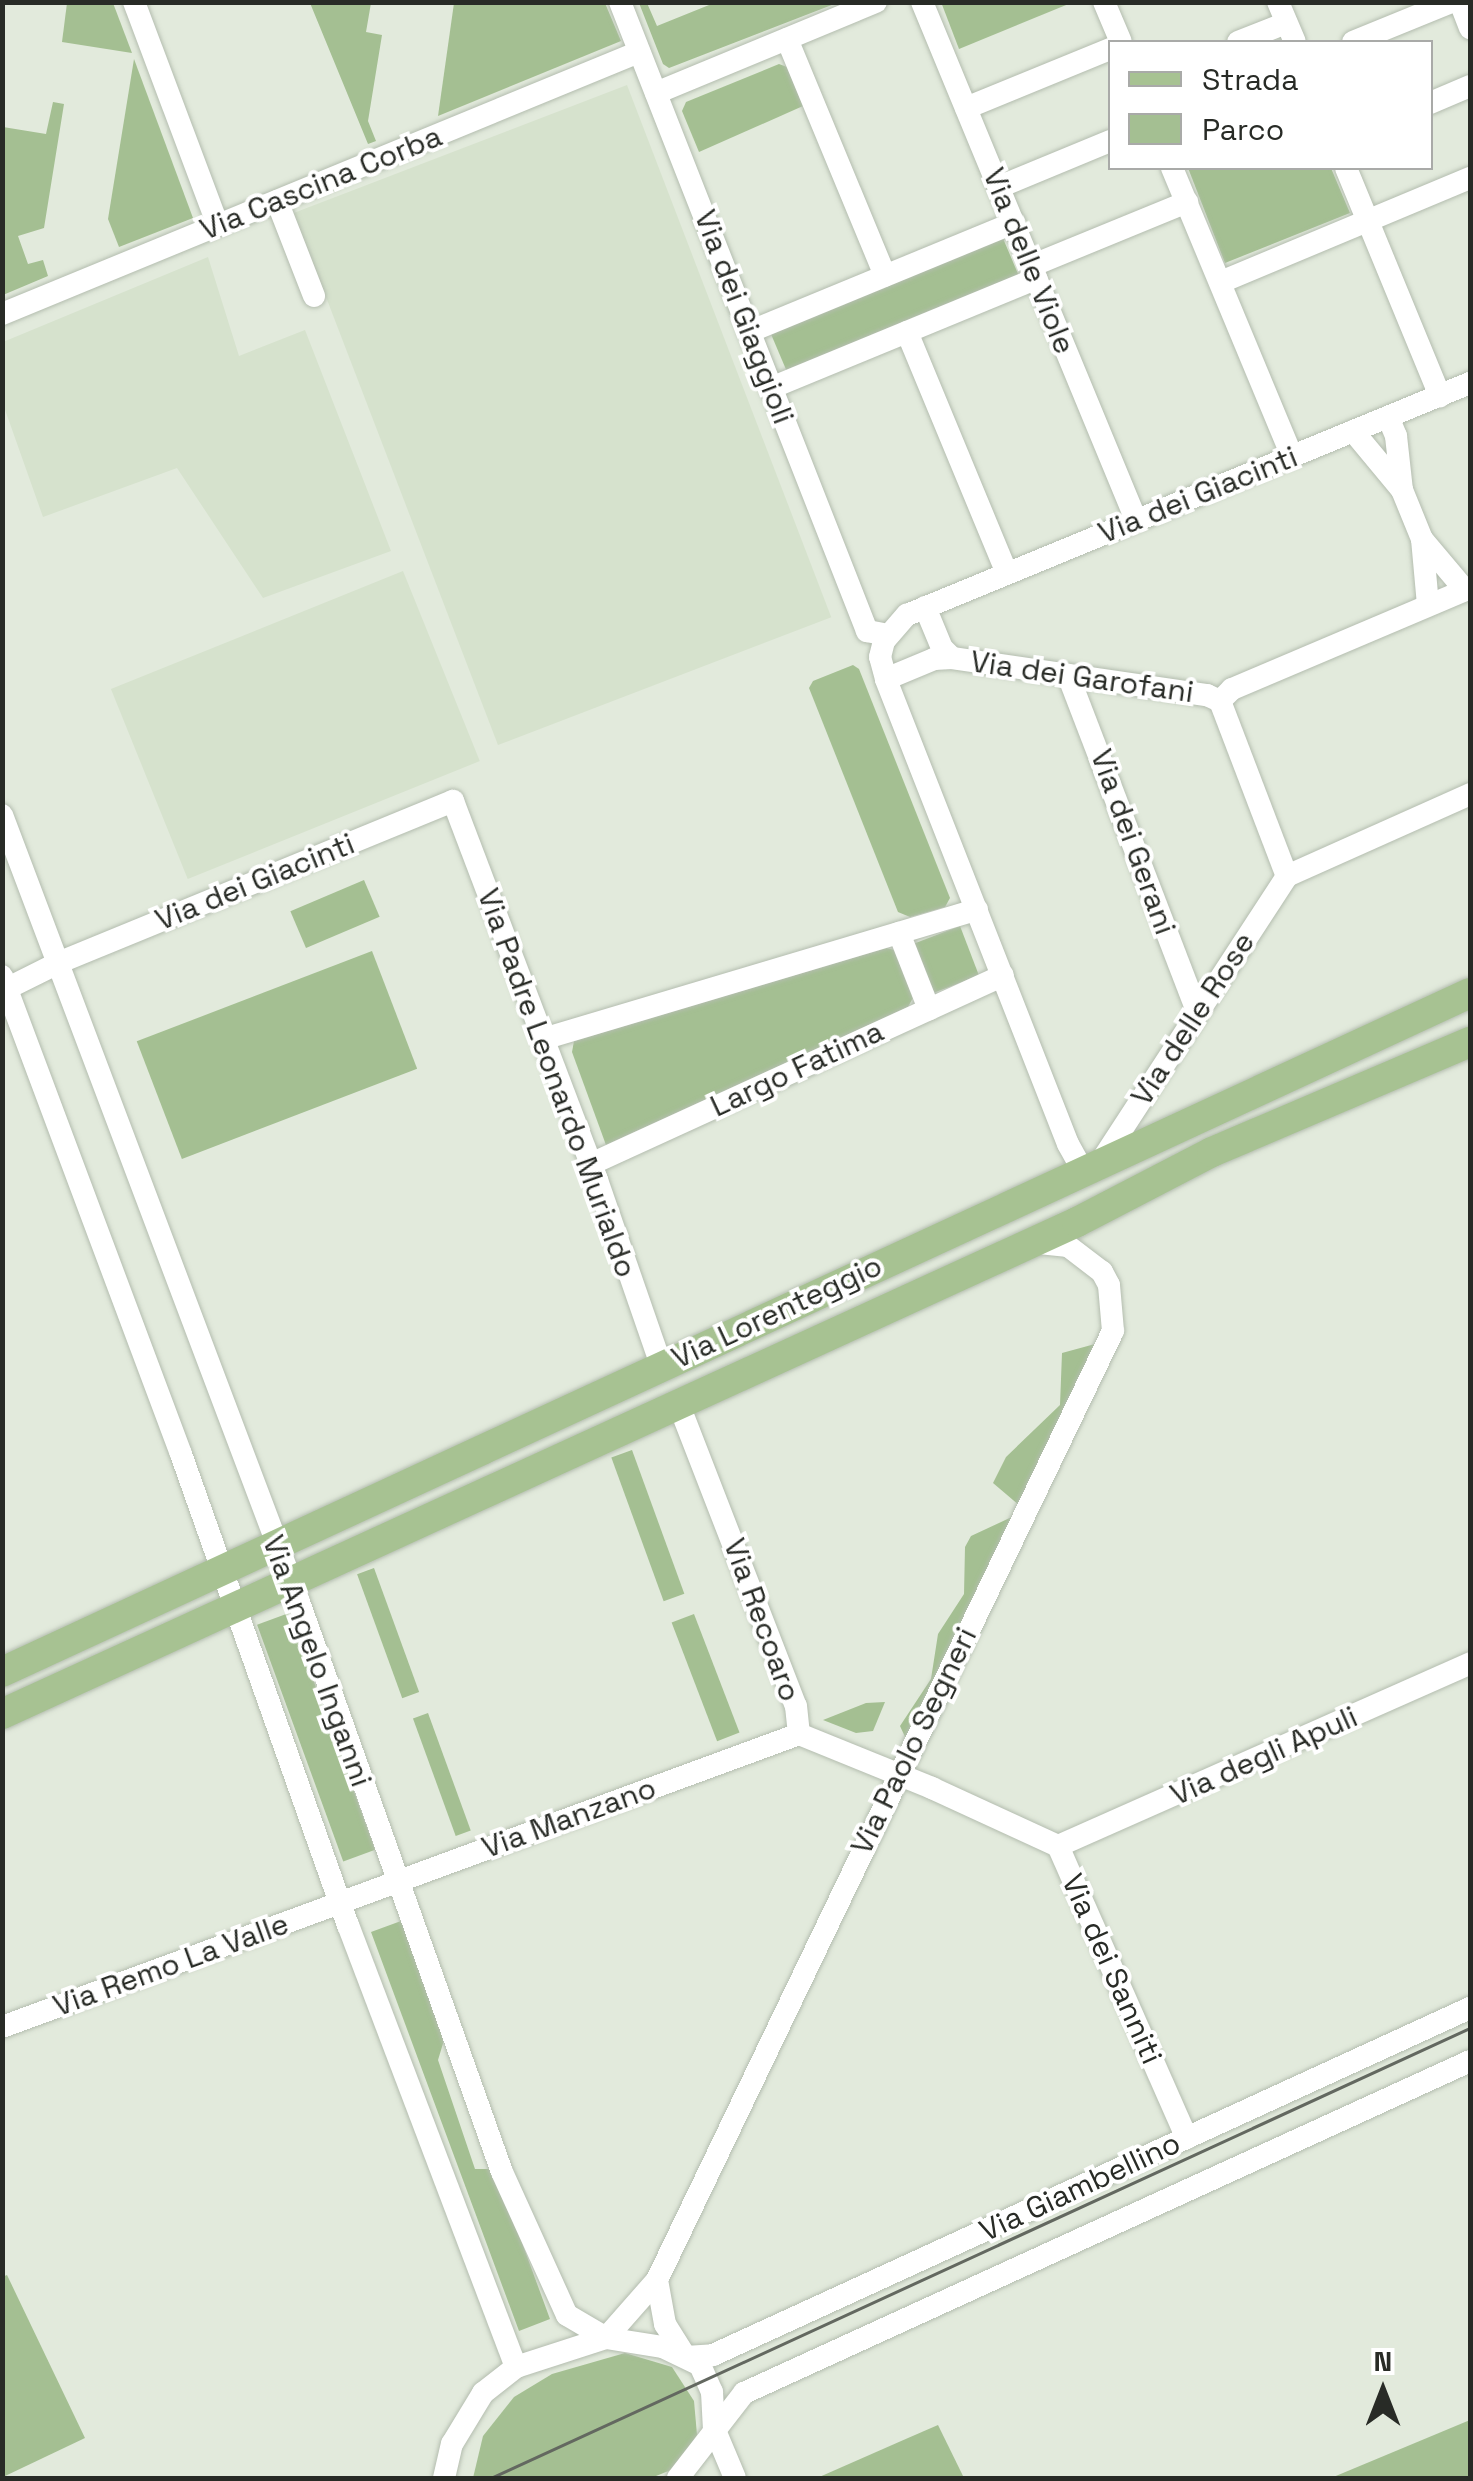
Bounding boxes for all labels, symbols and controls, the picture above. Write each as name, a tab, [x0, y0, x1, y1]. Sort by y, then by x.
legend	[1108, 40, 1433, 170]
text: Strada	[1202, 60, 1298, 99]
text: Parco	[1202, 110, 1284, 149]
street label: Via Cascina Corba	[195, 118, 447, 248]
street label: Via delle Viole	[975, 163, 1083, 359]
street label: Via dei Giaggioli	[687, 205, 801, 429]
street label: Via dei Giacinti	[1093, 439, 1303, 551]
street label: Via dei Garofani	[968, 644, 1196, 710]
street label: Via dei Gerani	[1083, 745, 1183, 939]
street label: Via dei Giacinti	[150, 826, 360, 938]
street label: Via Padre Leonardo Murialdo	[470, 884, 644, 1282]
street label: Via delle Rose	[1124, 926, 1262, 1112]
street label: Largo Fatima	[705, 1013, 889, 1125]
street label: Via Lorenteggio	[666, 1248, 888, 1376]
street label: Via Angelo Inganni	[255, 1530, 379, 1792]
street label: Via Recoaro	[716, 1534, 808, 1706]
street label: Via Paolo Segneri	[844, 1622, 984, 1860]
street label: Via degli Apuli	[1165, 1699, 1363, 1813]
street label: Via Manzano	[477, 1770, 661, 1866]
street label: Via dei Sanniti	[1054, 1869, 1170, 2069]
street label: Via Remo La Valle	[48, 1906, 294, 2024]
street label: Via Giambellino	[974, 2125, 1186, 2249]
north arrow	[1333, 2341, 1433, 2441]
text: N	[1374, 2343, 1392, 2379]

